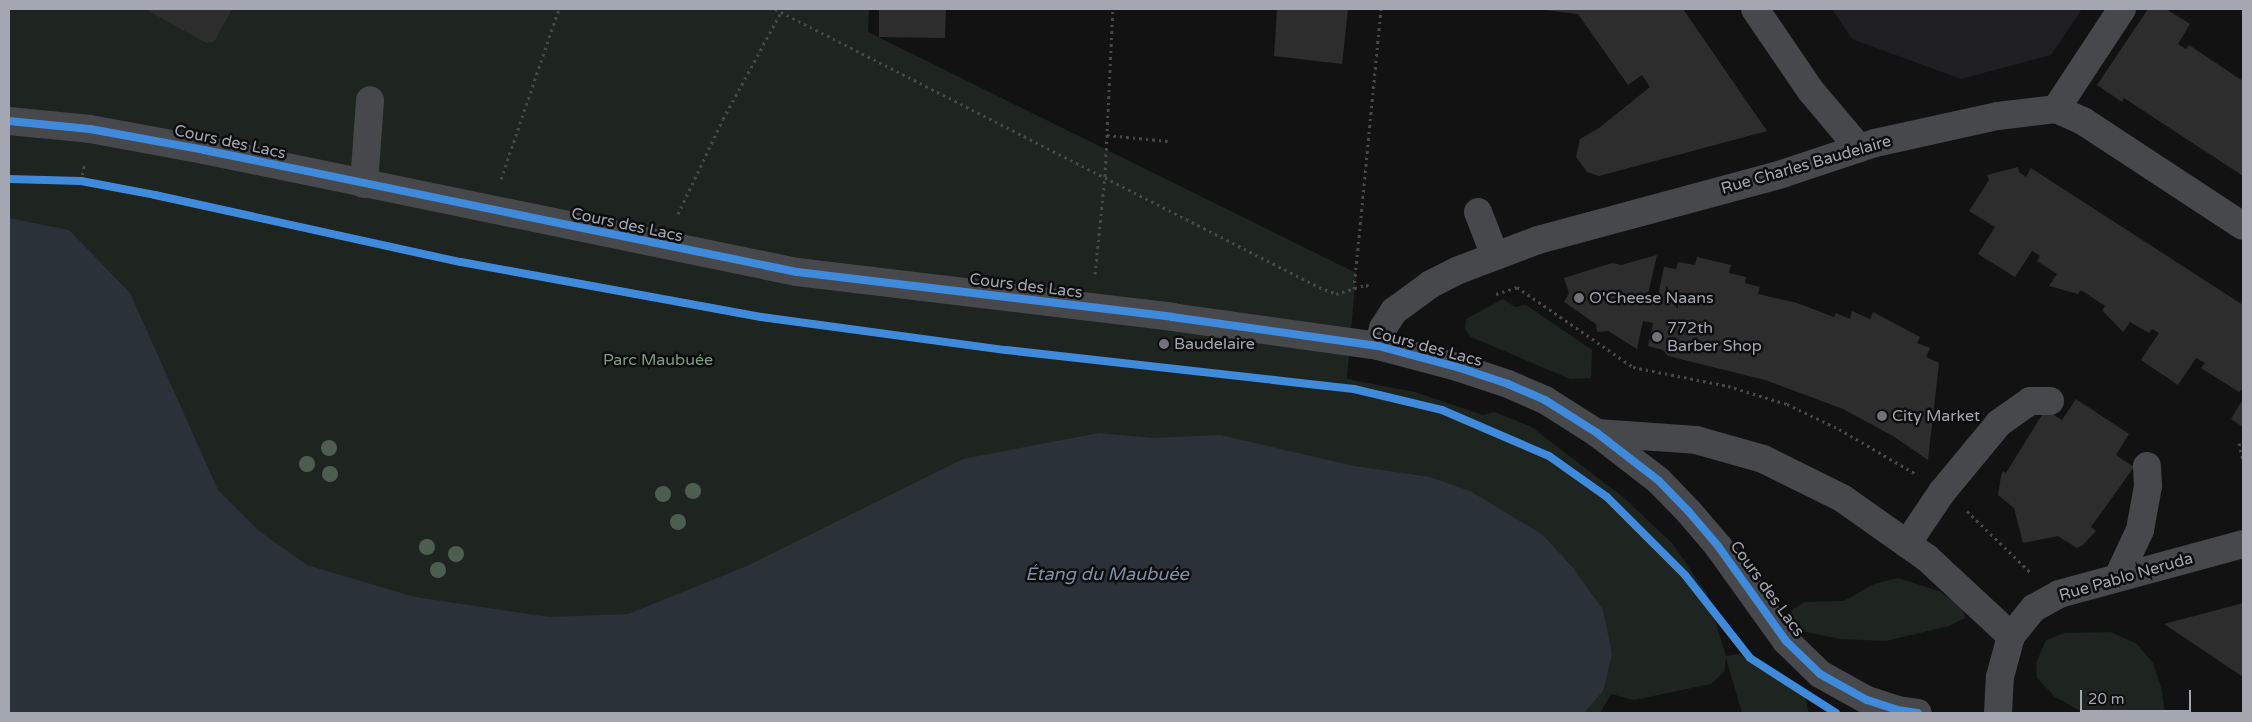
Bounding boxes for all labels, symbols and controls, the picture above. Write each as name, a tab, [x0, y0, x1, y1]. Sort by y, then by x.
street label: Cours des Lacs	[172, 121, 288, 163]
street label: Rue Charles Baudelaire	[1719, 132, 1893, 198]
street label: Cours des Lacs	[569, 204, 685, 246]
street label: Cours des Lacs	[968, 270, 1084, 302]
place label: O'Cheese Naans	[1589, 288, 1714, 308]
marker: O'Cheese Naans	[1573, 292, 1585, 304]
place label: 772th Barber Shop	[1667, 318, 1762, 356]
street label: Cours des Lacs	[1370, 323, 1484, 371]
marker: 772th Barber Shop	[1651, 331, 1663, 343]
place label: Baudelaire	[1174, 334, 1255, 354]
marker: Baudelaire	[1158, 338, 1170, 350]
park label: Parc Maubuée	[603, 350, 713, 370]
place label: City Market	[1892, 406, 1980, 426]
marker: City Market	[1876, 410, 1888, 422]
street label: Cours des Lacs	[1726, 537, 1808, 641]
street label: Rue Pablo Neruda	[2057, 549, 2195, 605]
water label: Étang du Maubuée	[1025, 563, 1189, 585]
scale bar	[2082, 680, 2193, 712]
text: 20 m	[2088, 690, 2125, 708]

